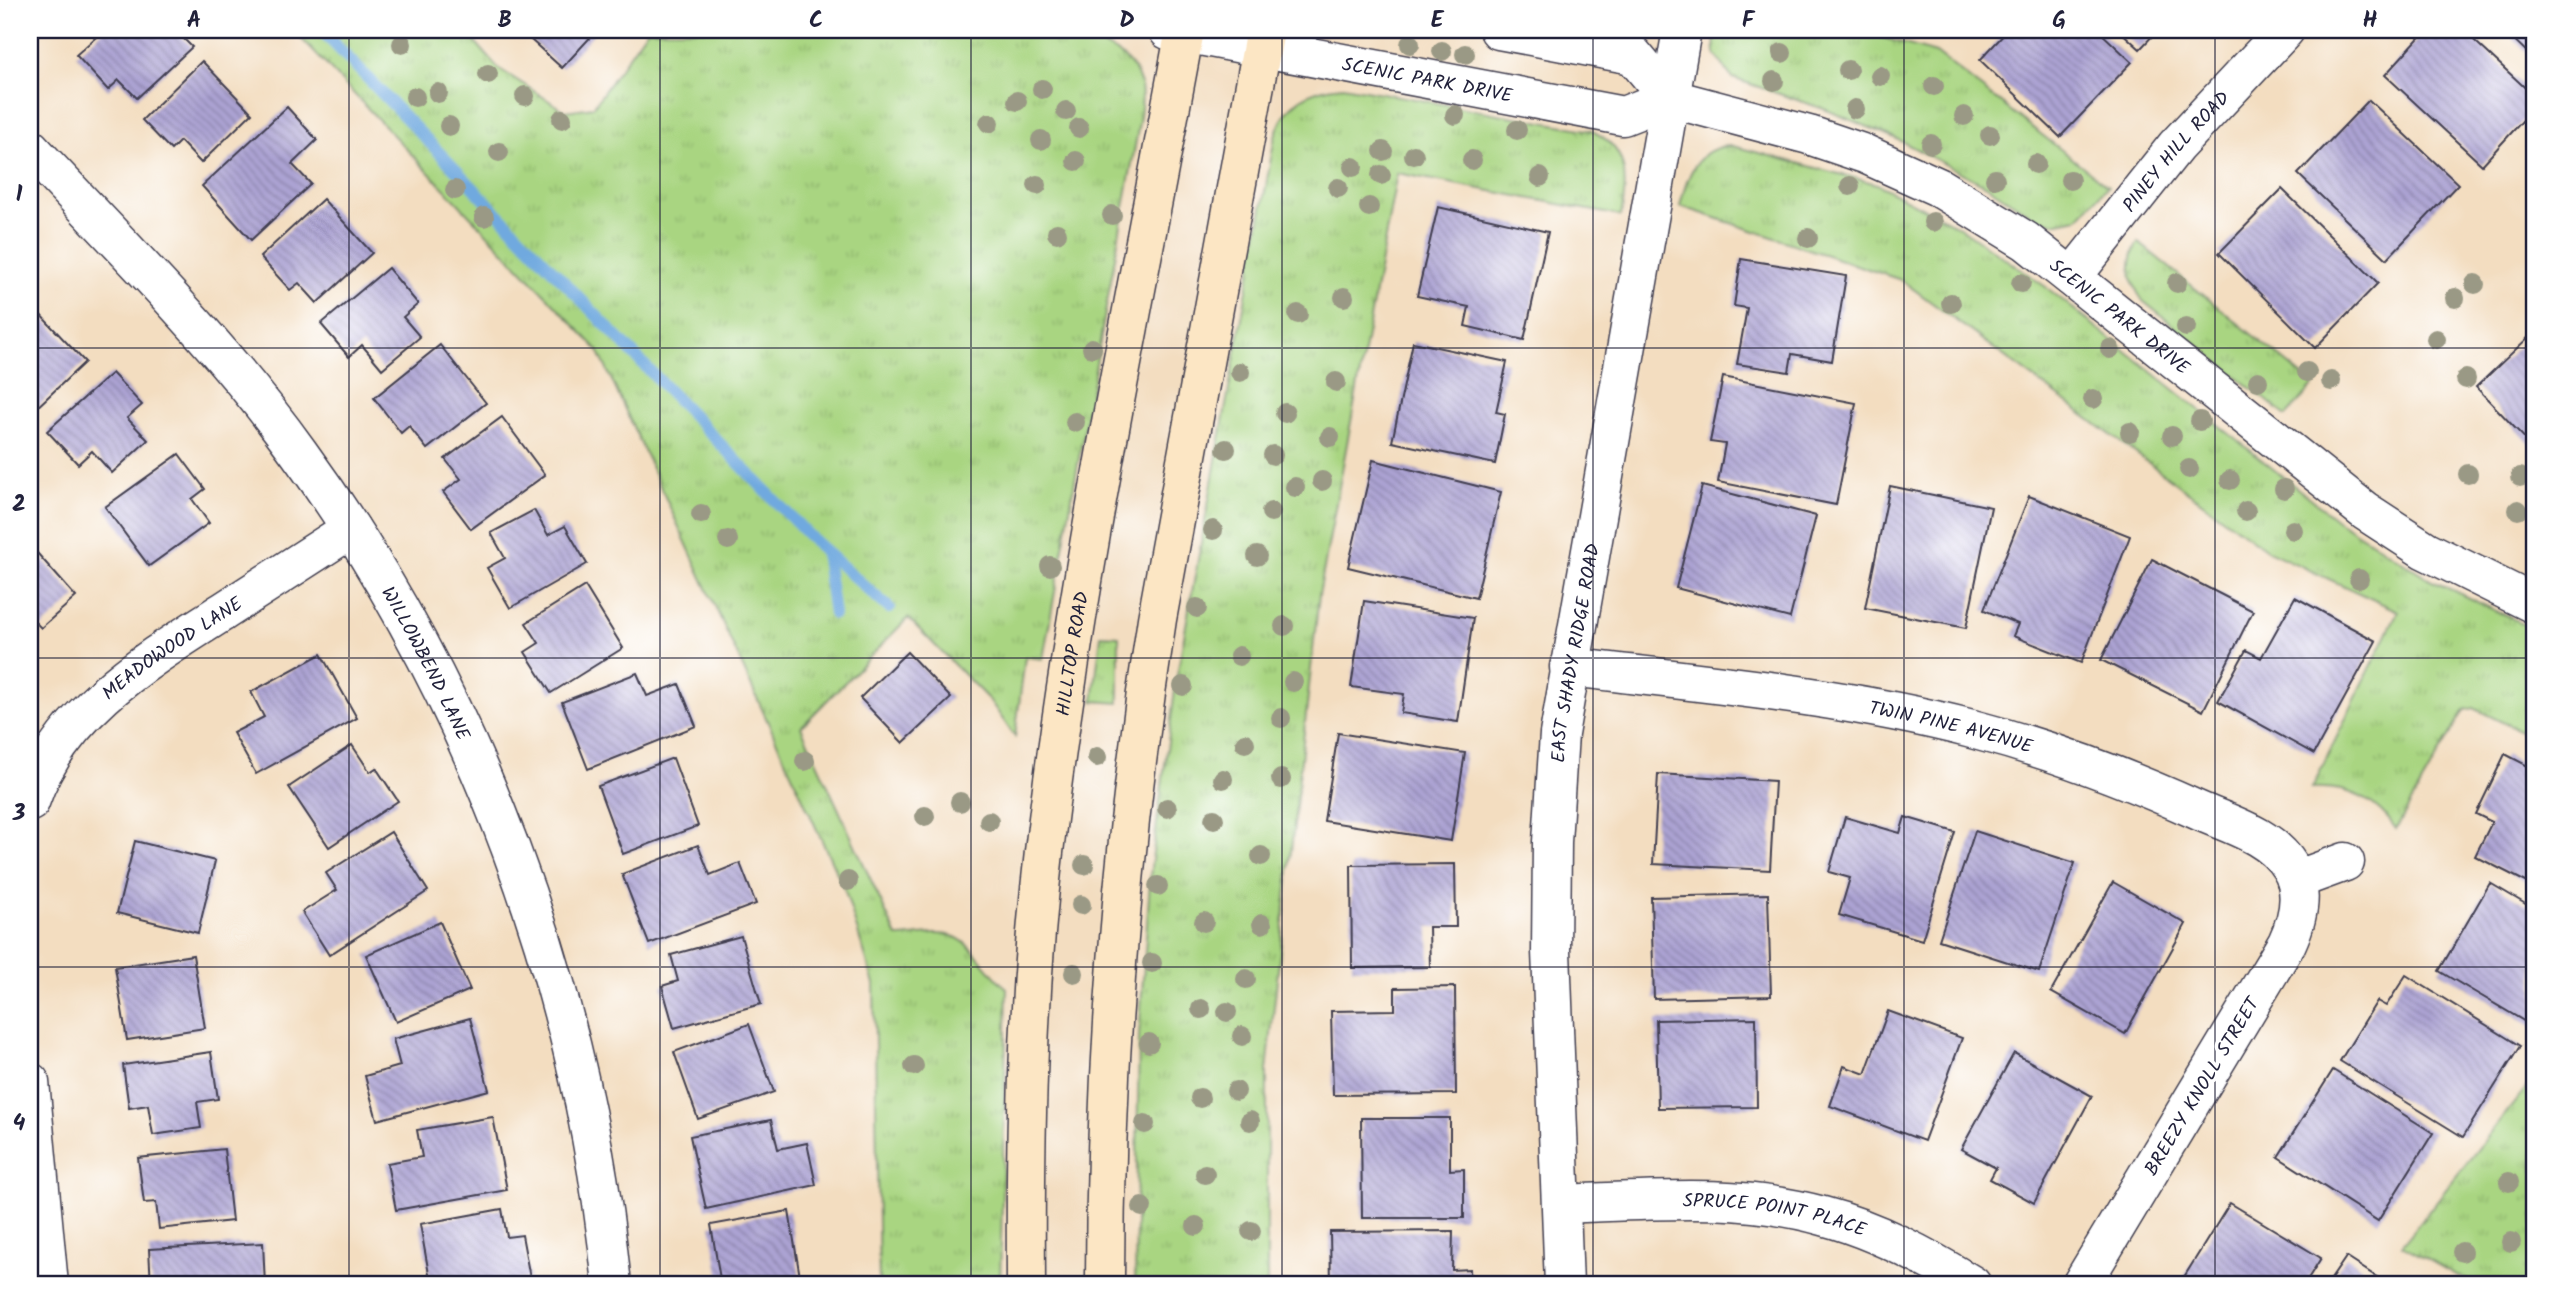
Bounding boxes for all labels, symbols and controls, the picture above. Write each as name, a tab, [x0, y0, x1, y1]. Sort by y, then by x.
text: A	[187, 3, 201, 39]
text: B	[498, 3, 512, 39]
text: C	[809, 3, 823, 39]
text: D	[1119, 3, 1135, 39]
text: E	[1431, 3, 1445, 39]
text: F	[1742, 3, 1756, 39]
text: G	[2052, 3, 2066, 39]
text: H	[2363, 3, 2378, 39]
street label: SCENIC PARK DRIVE	[1339, 50, 1516, 112]
street label: PINEY HILL ROAD	[2116, 85, 2238, 220]
text: 1	[16, 177, 23, 213]
street label: SCENIC PARK DRIVE	[2042, 252, 2196, 384]
text: 2	[12, 487, 26, 523]
street label: EAST SHADY RIDGE ROAD	[1544, 541, 1609, 764]
street label: WILLOWBEND LANE	[372, 581, 477, 746]
street label: MEADOWOOD LANE	[96, 589, 250, 708]
street label: HILLTOP ROAD	[1049, 589, 1098, 718]
street label: TWIN PINE AVENUE	[1867, 694, 2037, 763]
text: 3	[12, 796, 26, 832]
street label: BREEZY KNOLL STREET	[2137, 990, 2269, 1182]
text: 4	[13, 1106, 26, 1142]
street label: SPRUCE POINT PLACE	[1683, 1187, 1871, 1246]

